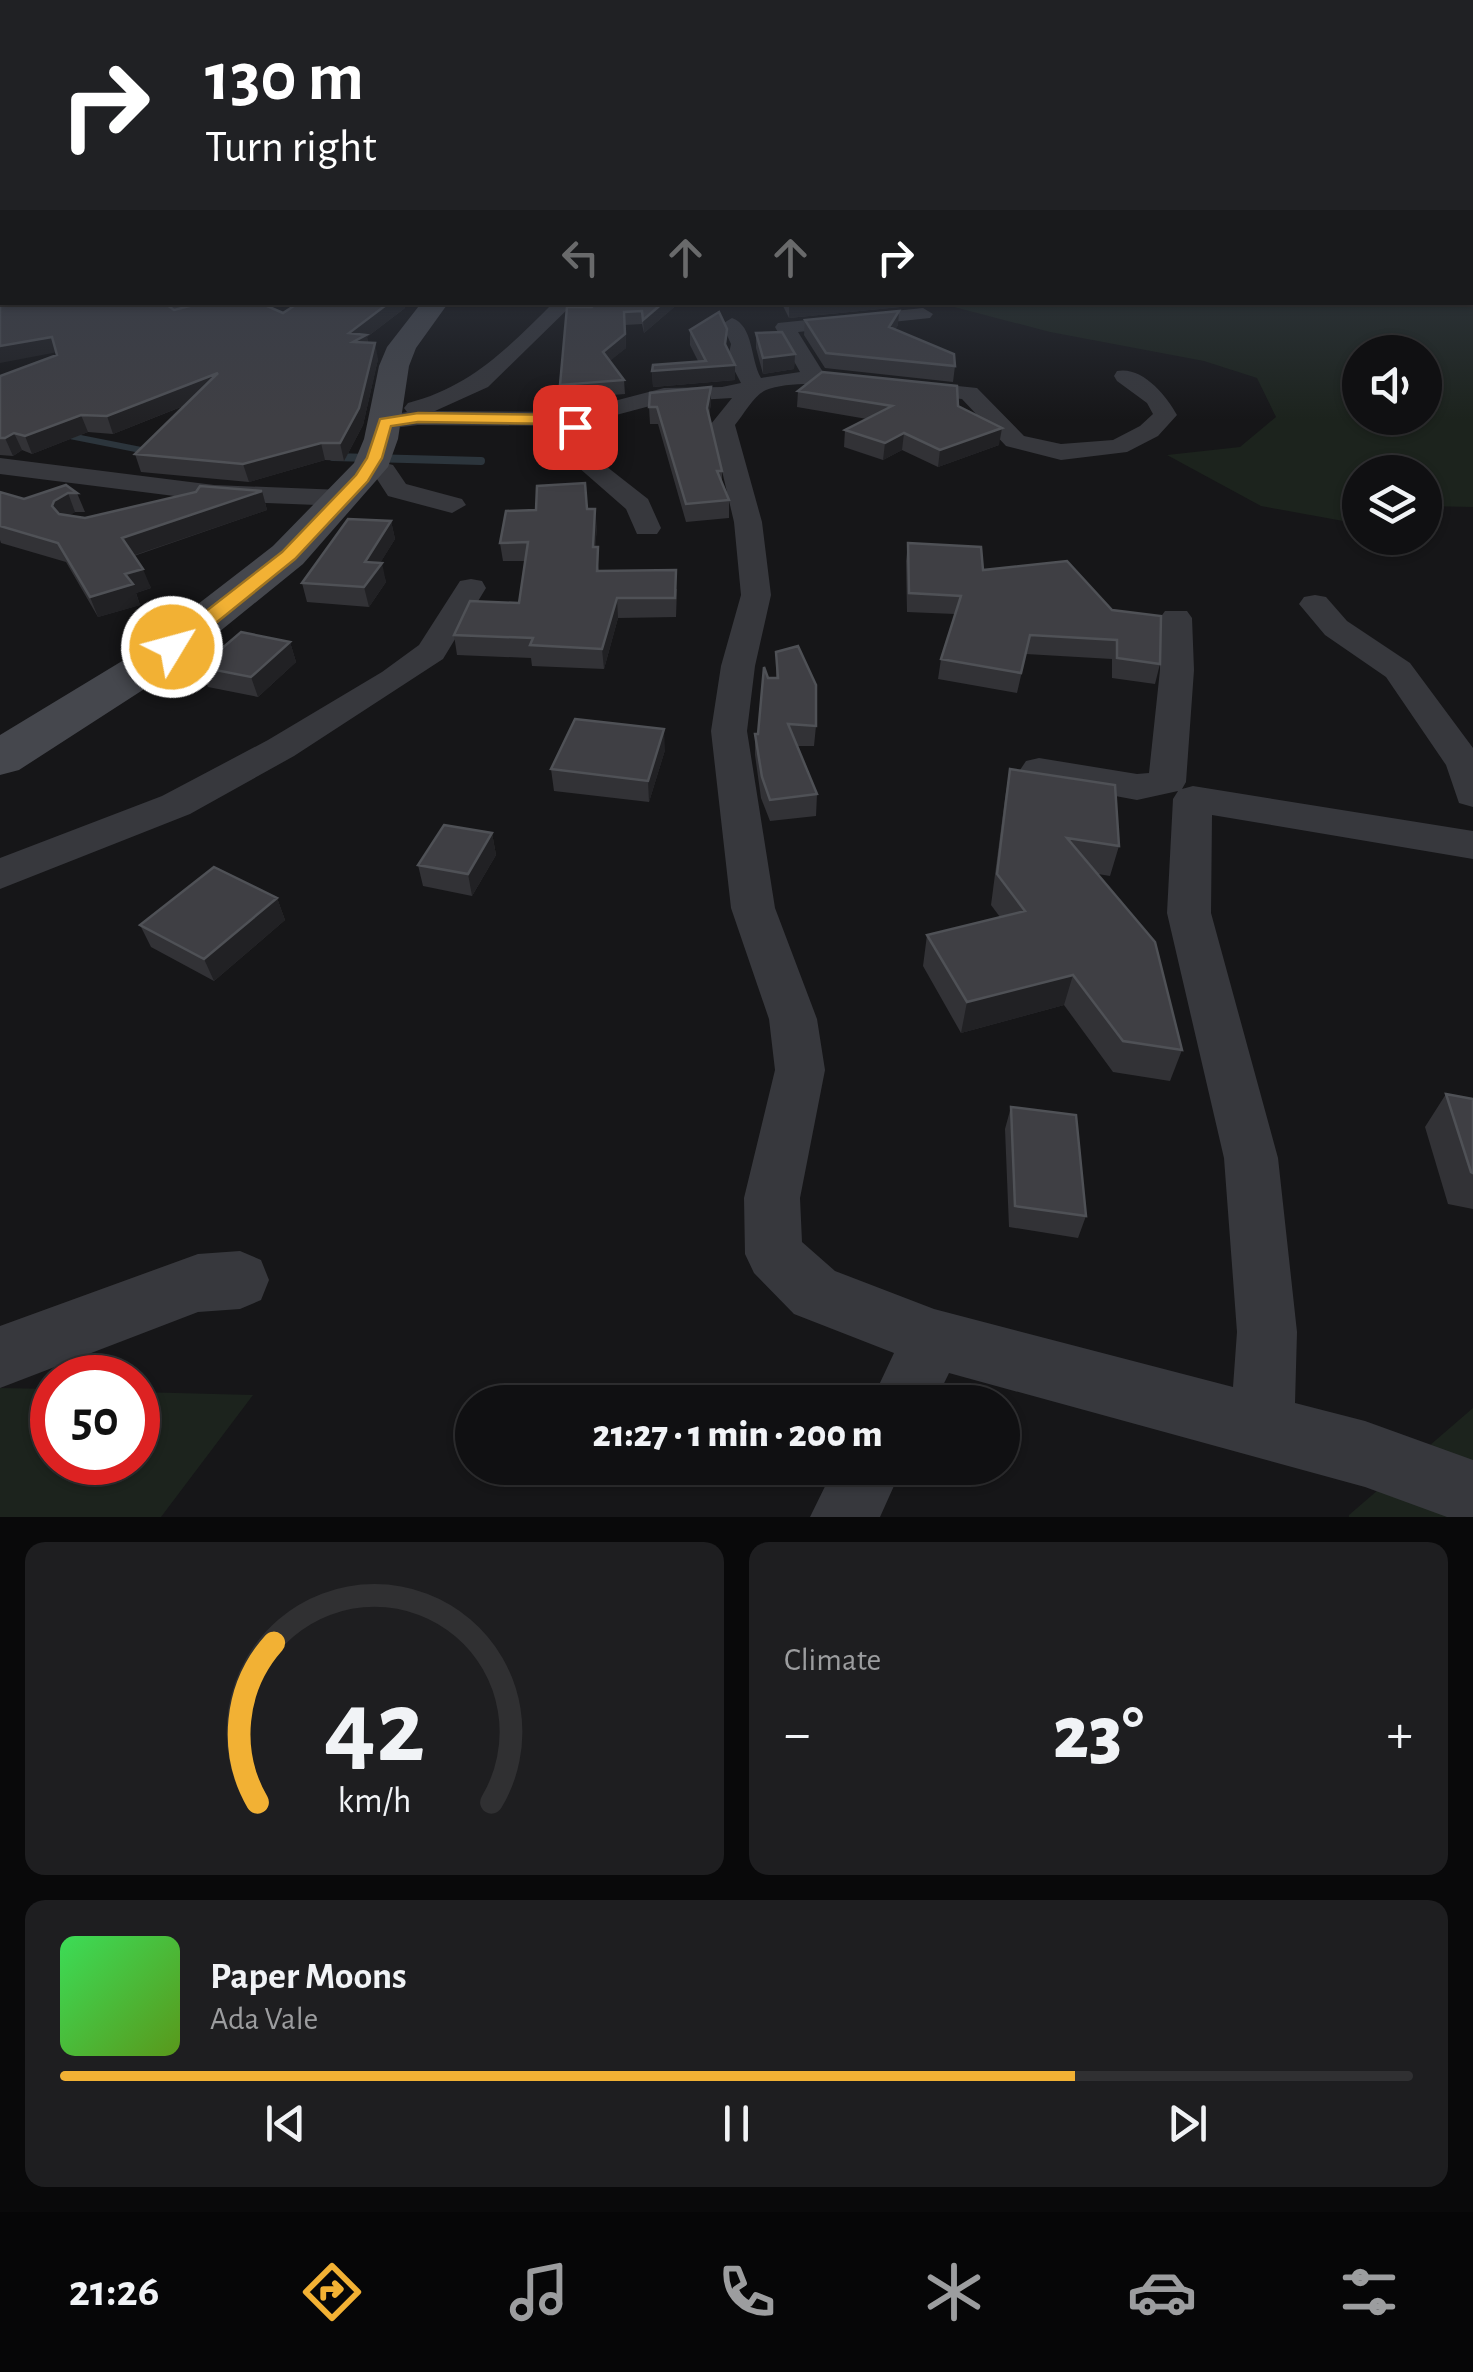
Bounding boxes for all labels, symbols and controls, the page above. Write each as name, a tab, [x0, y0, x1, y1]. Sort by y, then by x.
icon: right	[40, 40, 170, 170]
text: 130 m	[205, 43, 364, 113]
text: Turn right	[205, 125, 377, 170]
icon: left	[553, 230, 608, 285]
icon: ahead	[658, 230, 713, 285]
icon: ahead	[763, 230, 818, 285]
icon: right	[868, 230, 923, 285]
map controls	[1342, 335, 1442, 555]
button: sound	[1342, 335, 1442, 435]
pin	[533, 385, 618, 470]
icon: arrive	[548, 400, 603, 455]
button: layers	[1342, 455, 1442, 555]
position arrow	[120, 595, 224, 699]
speed limit sign: 50	[30, 1355, 160, 1485]
text: 21:27 · 1 min · 200 m	[593, 1416, 882, 1454]
text: Climate	[784, 1644, 881, 1676]
text: 42	[324, 1677, 425, 1781]
text: 23°	[1053, 1697, 1144, 1772]
text: −	[784, 1707, 810, 1762]
text: +	[1387, 1707, 1413, 1762]
text: km/h	[338, 1783, 411, 1819]
text: Paper Moons	[210, 1958, 407, 1996]
text: Ada Vale	[210, 2003, 318, 2035]
icon: previous	[258, 2096, 313, 2151]
icon: pause	[709, 2096, 764, 2151]
icon: next	[1160, 2096, 1215, 2151]
icon: directions	[297, 2257, 367, 2327]
icon: music	[504, 2257, 574, 2327]
icon: phone	[712, 2257, 782, 2327]
icon: climate	[919, 2257, 989, 2327]
icon: car	[1127, 2257, 1197, 2327]
icon: filters	[1334, 2257, 1404, 2327]
text: 21:26	[69, 2269, 159, 2314]

